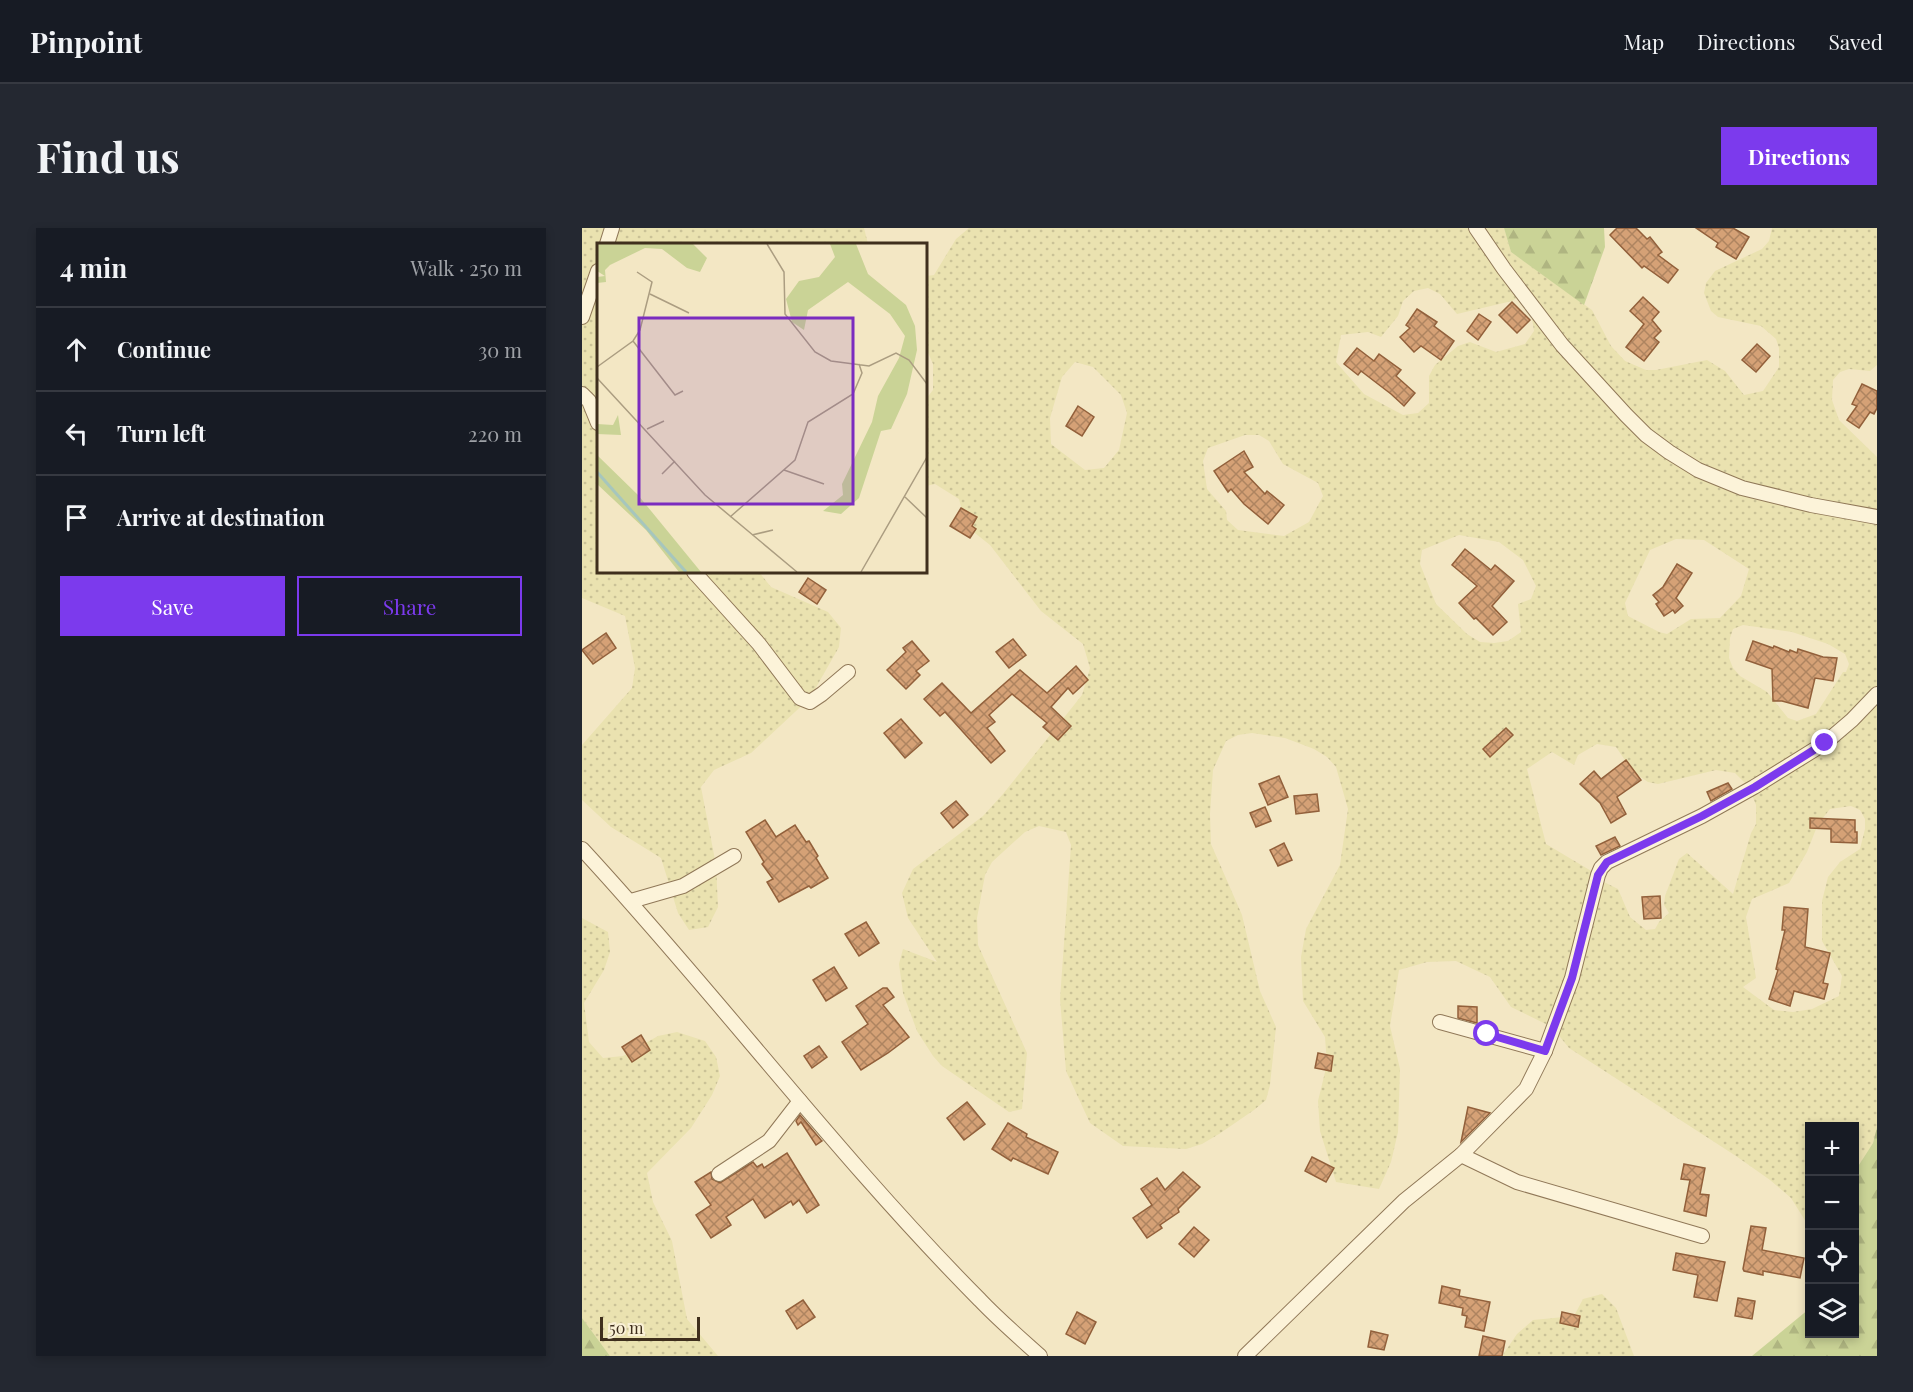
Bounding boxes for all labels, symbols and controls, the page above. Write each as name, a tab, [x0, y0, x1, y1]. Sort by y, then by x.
text: Pinpoint	[30, 23, 142, 60]
text: Map	[1623, 27, 1664, 55]
text: Directions	[1697, 27, 1795, 55]
text: Saved	[1828, 27, 1883, 55]
button: Directions	[1721, 127, 1877, 185]
text: Find us	[36, 128, 180, 184]
inset map	[597, 243, 927, 573]
text: 4 min	[60, 250, 127, 285]
text: Walk · 250 m	[411, 254, 522, 281]
icon: ahead	[60, 333, 93, 366]
text: Continue	[117, 334, 211, 364]
text: 30 m	[478, 336, 522, 363]
icon: left	[60, 417, 93, 450]
text: Turn left	[117, 418, 206, 448]
text: 220 m	[468, 420, 522, 447]
icon: arrive	[60, 501, 93, 534]
text: Arrive at destination	[117, 502, 325, 532]
button: Save	[60, 576, 285, 636]
button: Share	[297, 576, 522, 636]
route end	[1811, 729, 1837, 755]
route start	[1473, 1020, 1499, 1046]
map controls	[1805, 1122, 1859, 1338]
button: +	[1805, 1122, 1859, 1176]
button: −	[1805, 1176, 1859, 1230]
button: locate	[1805, 1230, 1859, 1284]
button: layers	[1805, 1284, 1859, 1338]
scale bar	[600, 1314, 700, 1342]
text: 50 m	[609, 1317, 643, 1338]

